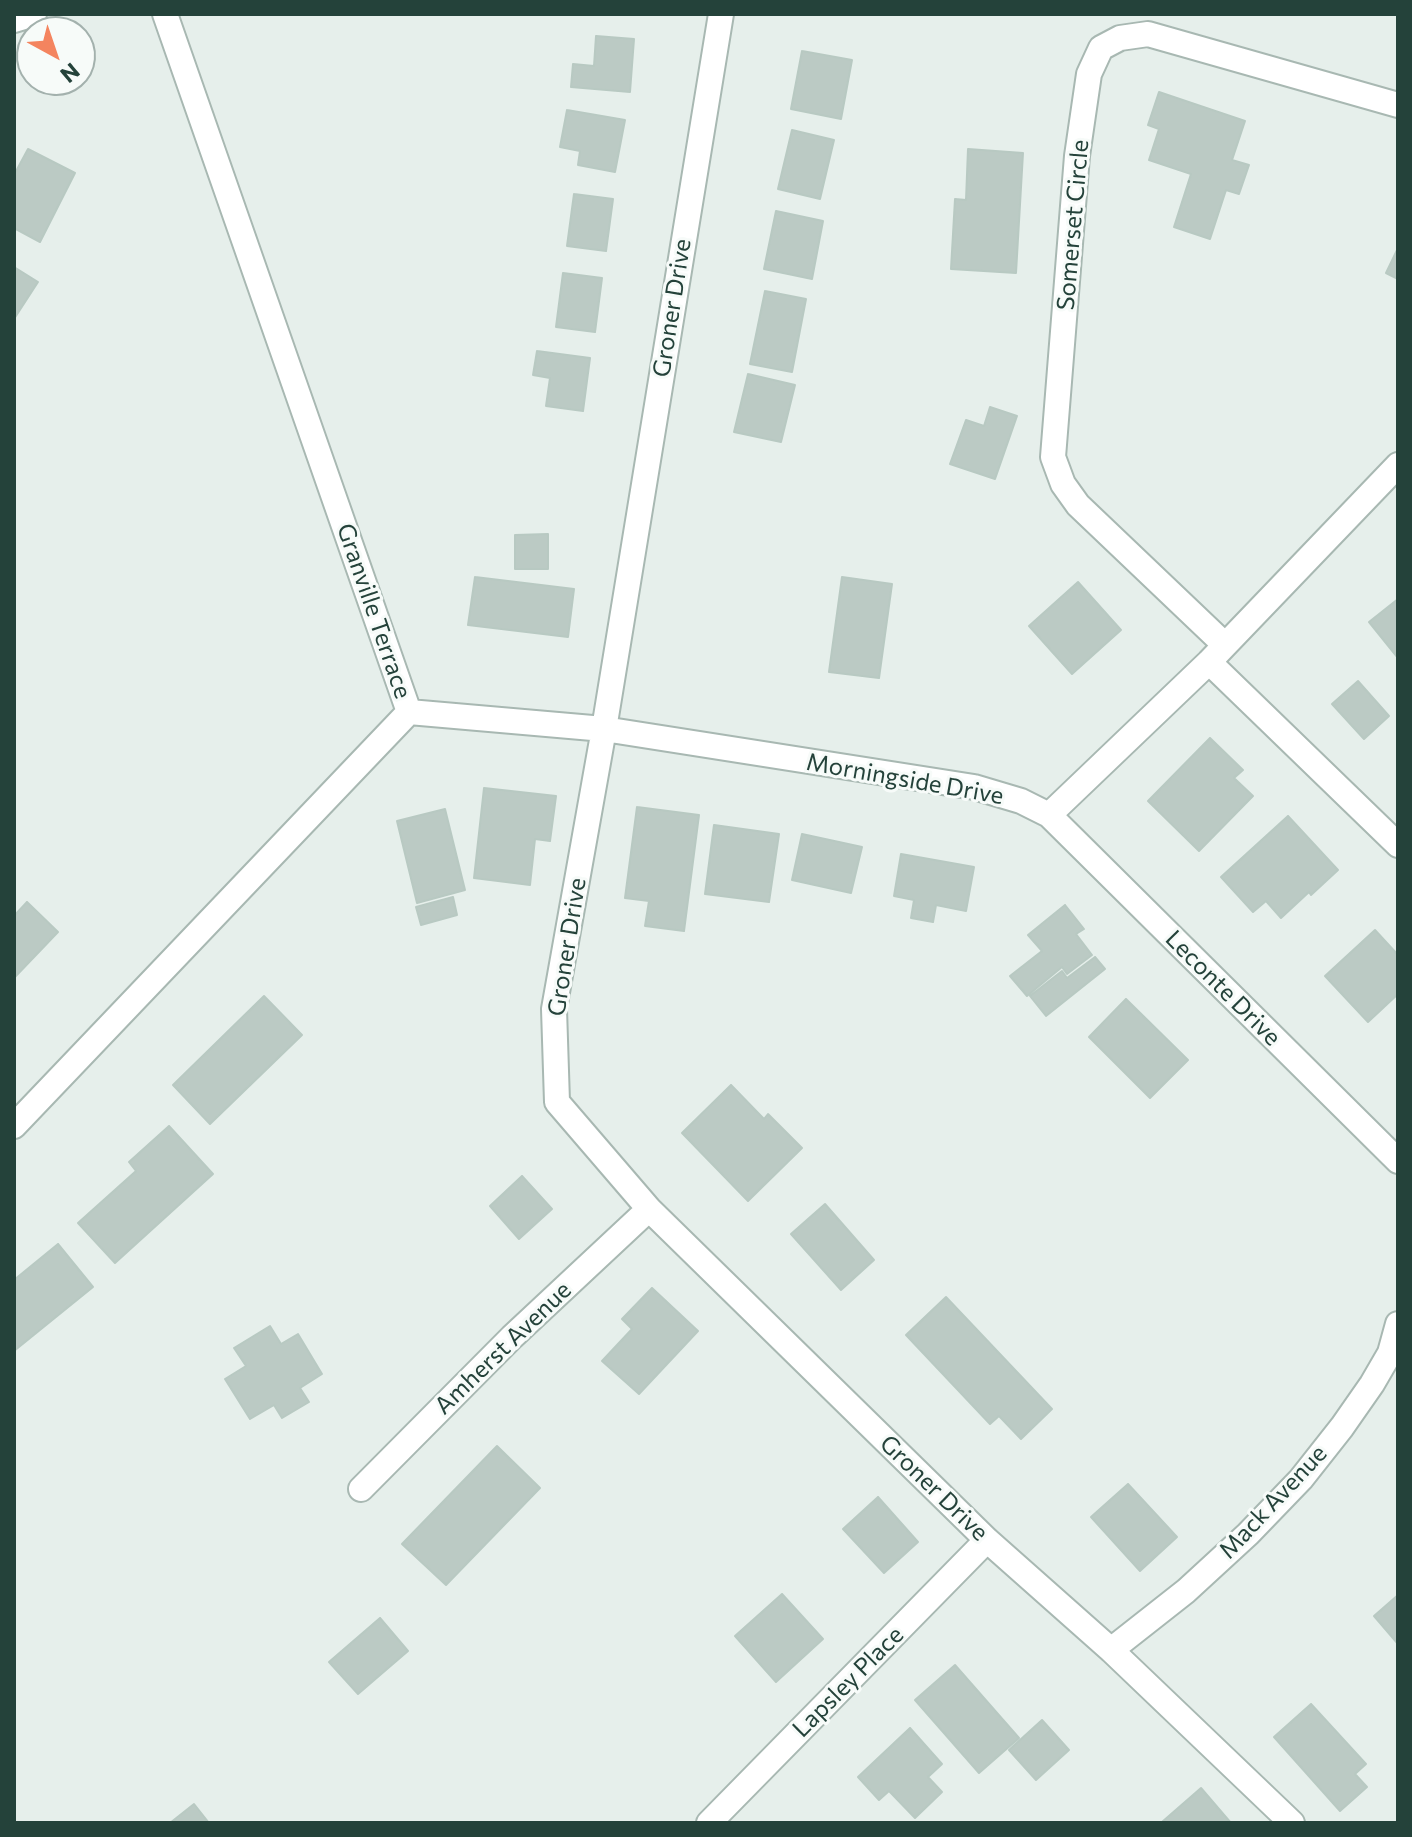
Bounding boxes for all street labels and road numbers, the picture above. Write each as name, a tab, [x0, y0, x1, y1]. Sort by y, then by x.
street label: Somerset Circle	[1051, 138, 1095, 312]
street label: Groner Drive	[647, 237, 697, 379]
street label: Granville Terrace	[331, 520, 417, 702]
street label: Morningside Drive	[804, 747, 1006, 811]
street label: Groner Drive	[542, 876, 592, 1018]
street label: Leconte Drive	[1159, 924, 1287, 1052]
street label: Amherst Avenue	[429, 1276, 577, 1420]
street label: Groner Drive	[874, 1429, 994, 1547]
street label: Mack Avenue	[1213, 1439, 1333, 1565]
street label: Lapsley Place	[787, 1621, 909, 1743]

